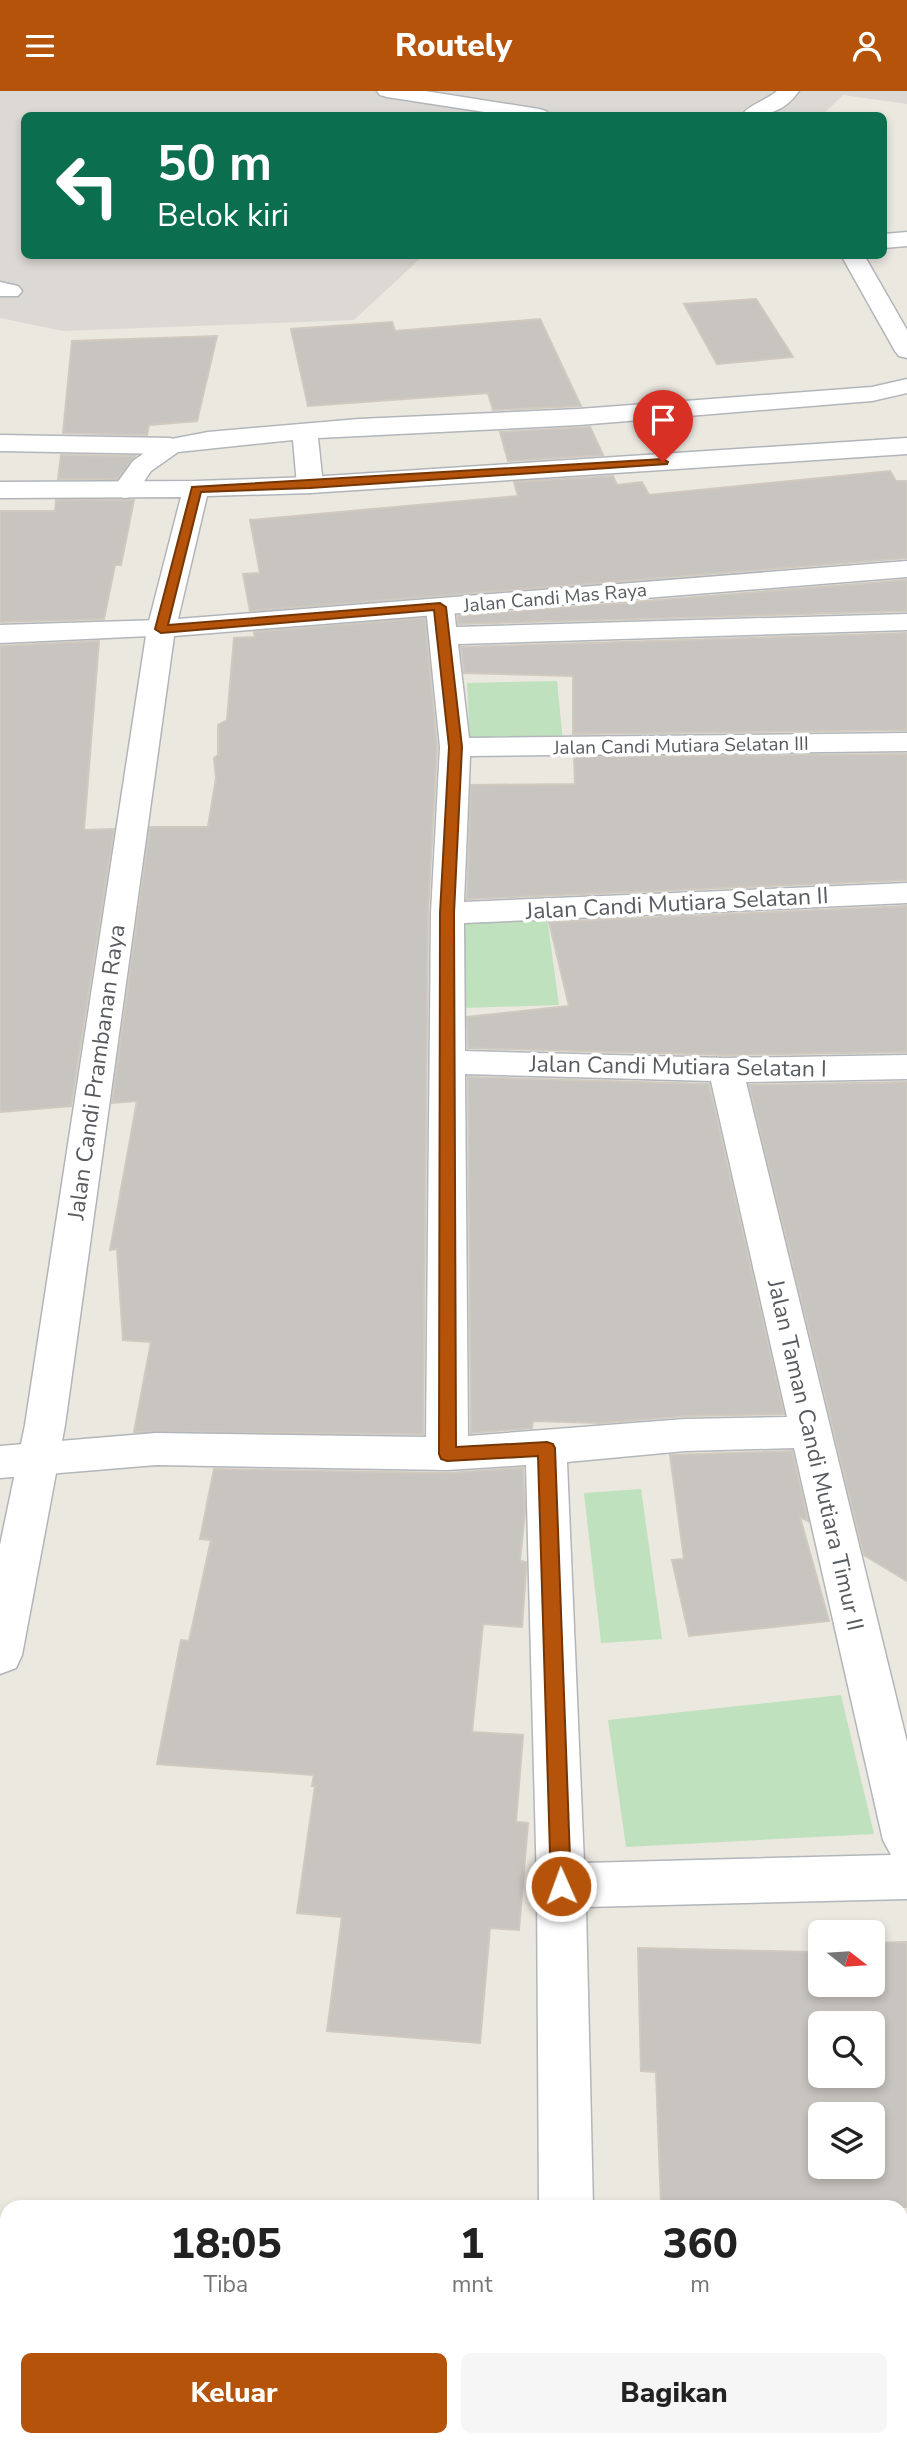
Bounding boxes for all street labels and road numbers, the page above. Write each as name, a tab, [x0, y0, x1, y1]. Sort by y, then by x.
street label: Jalan Candi Mas Raya	[461, 577, 648, 619]
street label: Jalan Candi Mutiara Selatan III	[552, 731, 809, 761]
street label: Jalan Candi Mutiara Selatan II	[524, 880, 829, 927]
street label: Jalan Candi Prambanan Raya	[60, 922, 133, 1223]
street label: Jalan Candi Mutiara Selatan I	[528, 1048, 827, 1085]
street label: Jalan Taman Candi Mutiara Timur II	[760, 1275, 871, 1634]

